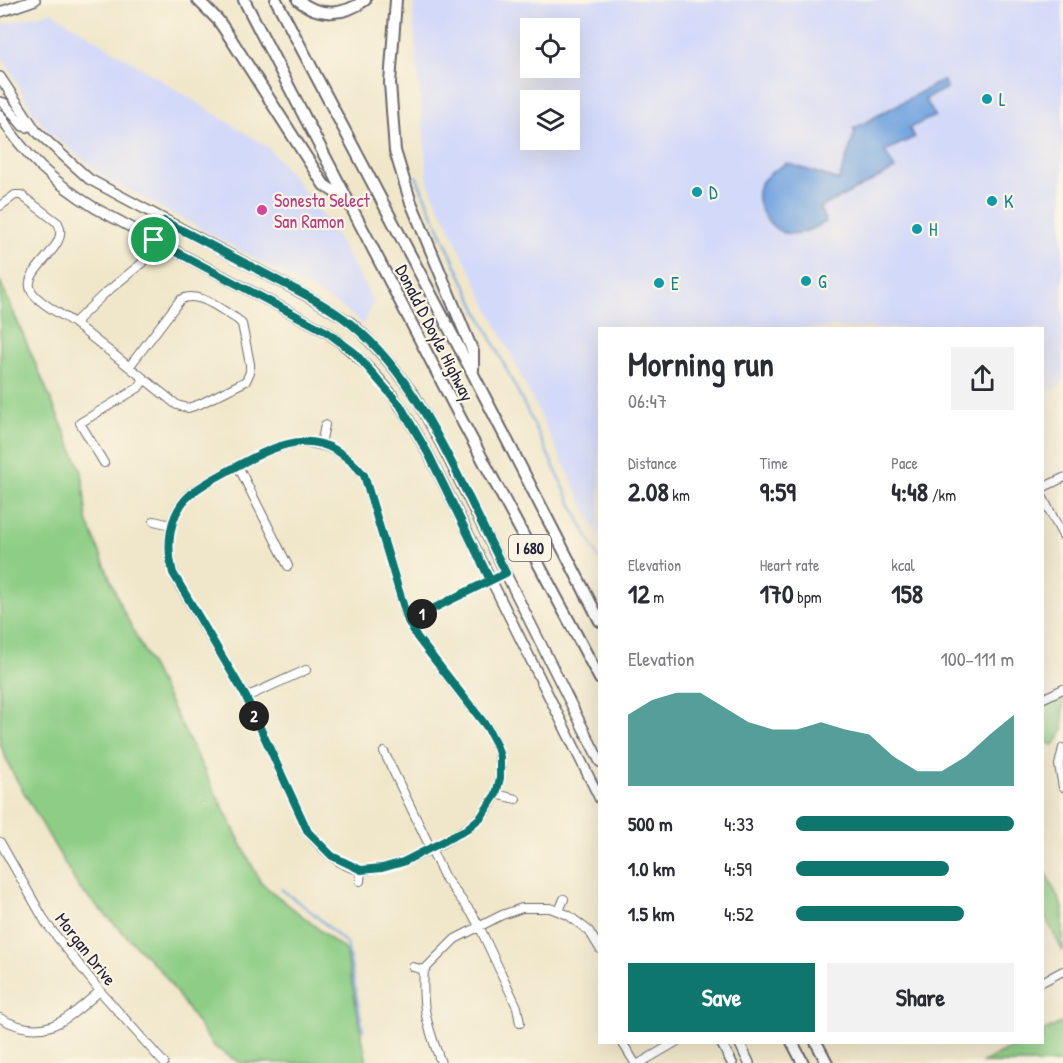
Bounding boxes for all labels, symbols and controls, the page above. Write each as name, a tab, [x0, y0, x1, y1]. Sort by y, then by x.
map controls	[520, 18, 580, 150]
button: locate	[520, 18, 580, 78]
place label: L	[999, 87, 1006, 112]
button: layers	[520, 90, 580, 150]
marker: L	[980, 92, 994, 106]
place label: D	[709, 180, 718, 205]
marker: D	[690, 185, 704, 199]
place label: Sonesta Select San Ramon	[274, 188, 370, 234]
place label: K	[1004, 189, 1014, 214]
marker: K	[985, 194, 999, 208]
marker: Sonesta Select San Ramon	[255, 203, 269, 217]
pin	[128, 214, 179, 265]
place label: H	[929, 217, 937, 242]
marker: H	[910, 222, 924, 236]
icon: arrive	[137, 223, 170, 256]
street label: Donald D Doyle Highway	[390, 260, 480, 406]
place label: G	[818, 269, 827, 294]
place label: E	[671, 271, 679, 296]
marker: G	[799, 274, 813, 288]
marker: E	[652, 276, 666, 290]
text: Morning run	[628, 342, 774, 386]
button: share	[951, 347, 1014, 410]
text: 06:47	[628, 387, 667, 414]
text: Distance	[628, 452, 677, 474]
text: Time	[760, 452, 788, 474]
text: Pace	[891, 452, 918, 474]
text: 2.08	[628, 474, 669, 509]
text: 9:59	[760, 474, 796, 509]
text: 4:48	[891, 474, 928, 509]
text: km	[669, 484, 690, 506]
text: /km	[928, 484, 956, 506]
road number: I 680	[509, 535, 551, 561]
text: Elevation	[628, 554, 681, 576]
text: Heart rate	[760, 554, 819, 576]
text: kcal	[891, 554, 915, 576]
text: 12	[628, 576, 650, 611]
text: 170	[760, 576, 794, 611]
text: 158	[891, 576, 923, 611]
text: m	[650, 586, 664, 608]
text: bpm	[794, 586, 822, 608]
pin: 1	[407, 599, 437, 629]
text: 1	[419, 603, 425, 625]
text: Elevation	[628, 645, 694, 672]
text: 100–111 m	[940, 645, 1014, 672]
pin: 2	[239, 701, 269, 731]
text: 2	[250, 705, 258, 727]
text: 500 m	[628, 810, 673, 837]
text: 4:33	[724, 810, 754, 837]
text: 1.0 km	[628, 855, 675, 882]
text: 4:59	[724, 855, 752, 882]
text: 1.5 km	[628, 900, 675, 927]
text: 4:52	[724, 900, 754, 927]
street label: Morgan Drive	[50, 907, 122, 991]
button: Save	[628, 963, 815, 1032]
button: Share	[827, 963, 1014, 1032]

